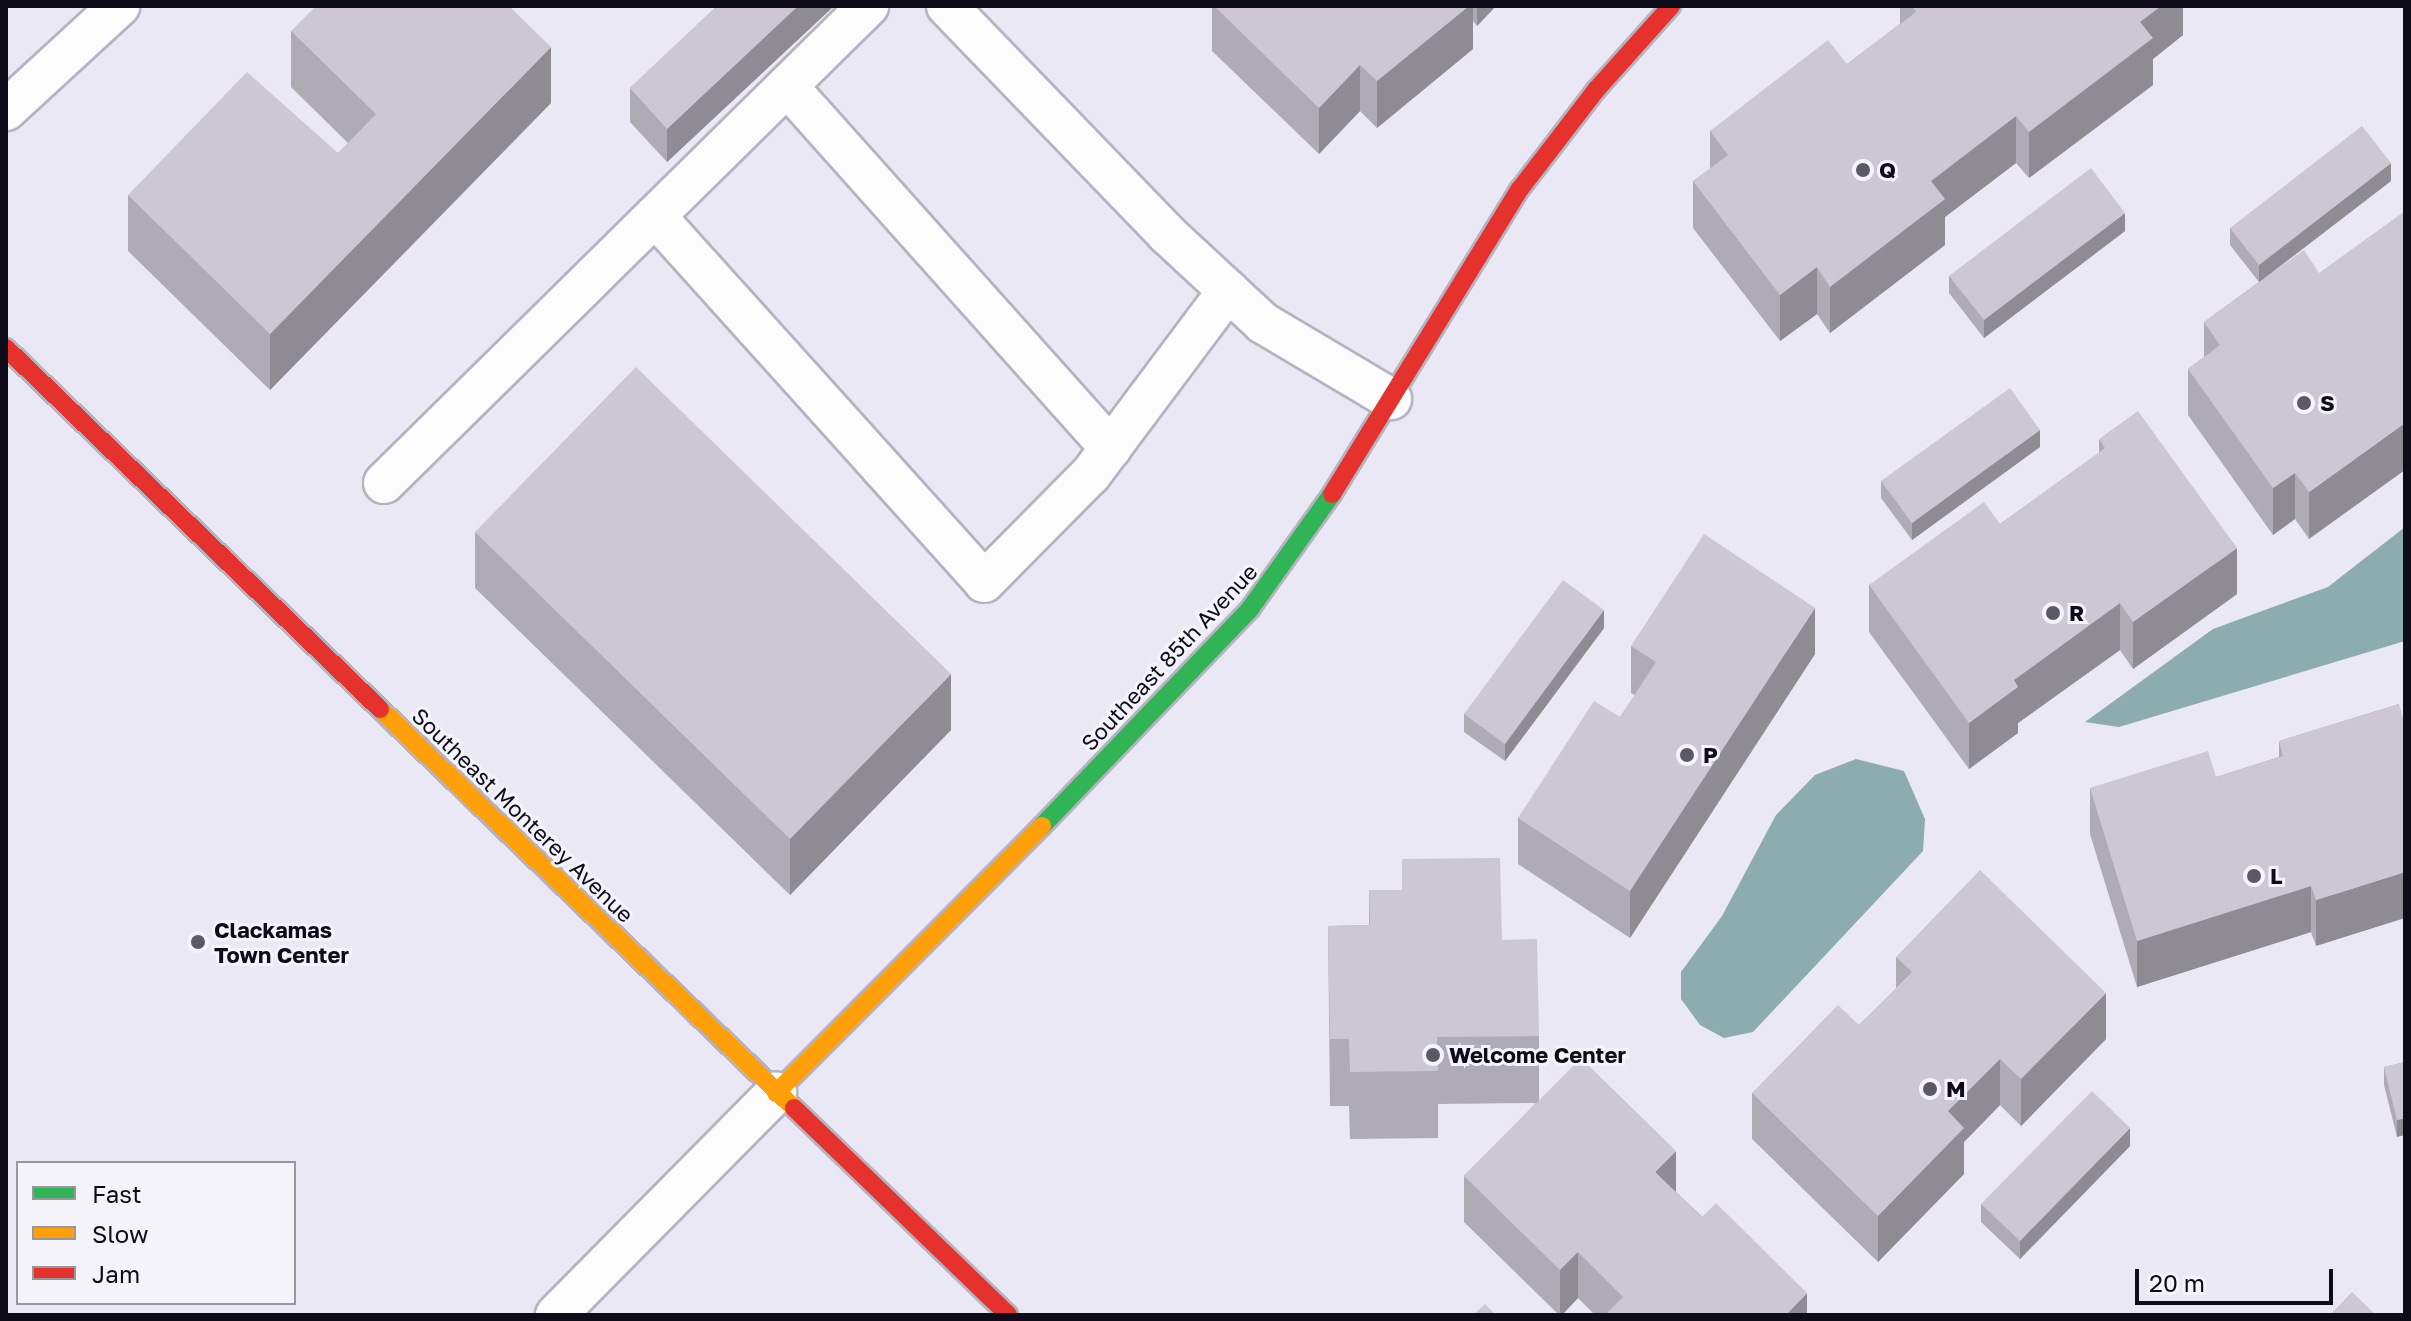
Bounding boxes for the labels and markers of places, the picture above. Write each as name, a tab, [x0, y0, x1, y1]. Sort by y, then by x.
place label: Q	[1879, 157, 1896, 183]
marker: Q	[1854, 161, 1872, 179]
place label: S	[2320, 390, 2335, 416]
marker: S	[2295, 394, 2313, 412]
place label: R	[2069, 600, 2084, 626]
marker: R	[2044, 604, 2062, 622]
place label: P	[1703, 742, 1718, 768]
marker: P	[1678, 746, 1696, 764]
place label: L	[2270, 863, 2283, 889]
marker: L	[2245, 867, 2263, 885]
place label: Clackamas Town Center	[214, 916, 349, 968]
marker: Clackamas Town Center	[189, 933, 207, 951]
place label: Welcome Center	[1449, 1042, 1626, 1068]
marker: Welcome Center	[1424, 1046, 1442, 1064]
place label: M	[1946, 1076, 1966, 1102]
marker: M	[1921, 1080, 1939, 1098]

